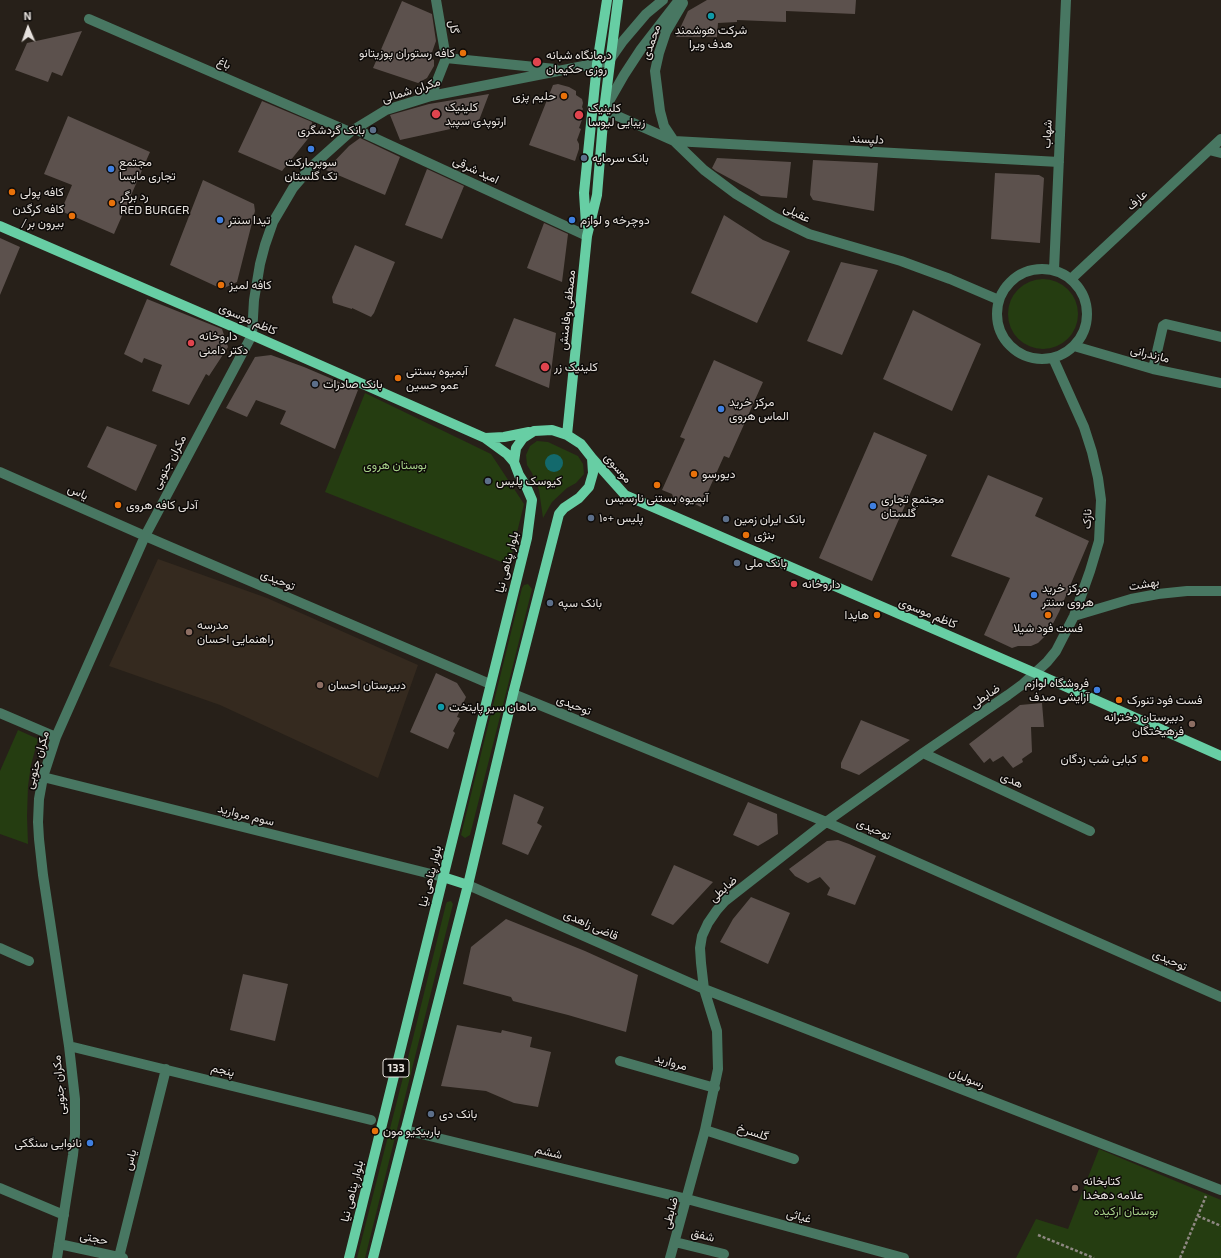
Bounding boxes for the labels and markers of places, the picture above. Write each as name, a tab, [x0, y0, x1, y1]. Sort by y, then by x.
marker: شرکت هوشمند هدف ویرا	[706, 11, 716, 21]
place label: شرکت هوشمند هدف ویرا	[675, 23, 747, 51]
place label: کافه رستوران پوزیتانو	[359, 46, 455, 60]
marker: کافه رستوران پوزیتانو	[458, 48, 468, 58]
place label: درمانگاه شبانه روزی حکیمان	[546, 48, 612, 76]
marker: درمانگاه شبانه روزی حکیمان	[531, 56, 543, 68]
place label: حلیم پزی	[512, 89, 556, 103]
marker: حلیم پزی	[559, 91, 569, 101]
place label: کلینیک ارتوپدی سپید	[445, 100, 506, 128]
place label: کلینیک زیبایی لیوسا	[588, 101, 645, 129]
marker: کلینیک ارتوپدی سپید	[430, 108, 442, 120]
marker: کلینیک زیبایی لیوسا	[573, 109, 585, 121]
place label: بانک گردشگری	[297, 123, 365, 137]
marker: بانک گردشگری	[368, 125, 378, 135]
marker: سوپرمارکت تک گلستان	[306, 144, 316, 154]
place label: بانک سرمایه	[592, 151, 649, 165]
marker: بانک سرمایه	[579, 153, 589, 163]
place label: مجتمع تجاری مايسا	[119, 155, 176, 183]
place label: سوپرمارکت تک گلستان	[284, 155, 338, 183]
marker: مجتمع تجاری مايسا	[106, 164, 116, 174]
place label: کافه پولی	[20, 185, 64, 199]
marker: کافه پولی	[7, 187, 17, 197]
place label: رد برگر RED BURGER	[120, 189, 189, 217]
marker: رد برگر RED BURGER	[107, 198, 117, 208]
place label: کافه کرگدن /بیرون بر	[12, 202, 64, 230]
marker: کافه کرگدن /بیرون بر	[67, 211, 77, 221]
place label: تیدا سنتر	[228, 213, 270, 227]
place label: دوچرخه و لوازم	[580, 213, 650, 227]
marker: تیدا سنتر	[215, 215, 225, 225]
marker: دوچرخه و لوازم	[567, 215, 577, 225]
place label: کافه لمیز	[229, 278, 272, 292]
marker: کافه لمیز	[216, 280, 226, 290]
place label: داروخانه دکتر دامنی	[199, 329, 248, 357]
marker: داروخانه دکتر دامنی	[186, 338, 196, 348]
place label: کلینیک زر	[554, 360, 598, 374]
marker: کلینیک زر	[539, 361, 551, 373]
place label: آبمیوه بستنی عمو حسین	[406, 364, 468, 392]
marker: آبمیوه بستنی عمو حسین	[393, 373, 403, 383]
place label: بانک صادرات	[323, 377, 383, 391]
marker: بانک صادرات	[310, 379, 320, 389]
place label: مرکز خرید الماس هروی	[729, 395, 789, 423]
marker: مرکز خرید الماس هروی	[716, 404, 726, 414]
place label: دیورسو	[702, 467, 735, 481]
marker: دیورسو	[689, 469, 699, 479]
place label: کیوسک پلیس	[496, 474, 562, 488]
marker: کیوسک پلیس	[483, 476, 493, 486]
marker: آبمیوه بستنی نارسیس	[652, 480, 662, 490]
place label: آبمیوه بستنی نارسیس	[606, 491, 708, 505]
place label: مجتمع تجاری گلستان	[881, 492, 944, 520]
place label: آدلی کافه هروی	[126, 498, 198, 512]
marker: آدلی کافه هروی	[113, 500, 123, 510]
marker: مجتمع تجاری گلستان	[868, 501, 878, 511]
place label: پلیس +۱۰	[599, 511, 644, 525]
place label: بانک ایران زمین	[734, 512, 805, 526]
marker: پلیس +۱۰	[586, 513, 596, 523]
marker: بانک ایران زمین	[721, 514, 731, 524]
place label: بنژی	[754, 528, 775, 542]
marker: بنژی	[741, 530, 751, 540]
place label: بانک ملی	[745, 556, 787, 570]
marker: بانک ملی	[732, 558, 742, 568]
place label: داروخانه	[802, 577, 841, 591]
marker: داروخانه	[789, 579, 799, 589]
place label: مرکز خرید هروی سنتر	[1042, 581, 1094, 609]
marker: مرکز خرید هروی سنتر	[1029, 590, 1039, 600]
place label: بانک سپه	[558, 596, 602, 610]
marker: بانک سپه	[545, 598, 555, 608]
place label: هایدا	[845, 608, 869, 622]
marker: هایدا	[872, 610, 882, 620]
marker: فست فود شیلا	[1043, 610, 1053, 620]
place label: مدرسه راهنمایی احسان	[197, 618, 274, 646]
place label: فست فود شیلا	[1013, 621, 1083, 635]
marker: مدرسه راهنمایی احسان	[184, 627, 194, 637]
place label: فروشگاه لوازم آرایشی صدف	[1025, 676, 1089, 704]
place label: دبیرستان احسان	[328, 678, 406, 692]
marker: دبیرستان احسان	[315, 680, 325, 690]
marker: فروشگاه لوازم آرایشی صدف	[1092, 685, 1102, 695]
place label: فست فود تنورک	[1127, 693, 1203, 707]
marker: فست فود تنورک	[1114, 695, 1124, 705]
place label: ماهان سیر پایتخت	[449, 700, 537, 714]
marker: ماهان سیر پایتخت	[436, 702, 446, 712]
place label: دبیرستان دخترانه فرهیختگان	[1104, 710, 1184, 738]
marker: دبیرستان دخترانه فرهیختگان	[1187, 719, 1197, 729]
place label: کبابی شب زدگان	[1061, 752, 1137, 766]
marker: کبابی شب زدگان	[1140, 754, 1150, 764]
place label: بانک دی	[439, 1107, 477, 1121]
marker: بانک دی	[426, 1109, 436, 1119]
place label: باربیکیو مون	[383, 1124, 440, 1138]
marker: باربیکیو مون	[370, 1126, 380, 1136]
place label: نانوایی سنگکی	[15, 1136, 82, 1150]
marker: نانوایی سنگکی	[85, 1138, 95, 1148]
place label: کتابخانه علامه دهخدا	[1083, 1174, 1143, 1202]
marker: کتابخانه علامه دهخدا	[1070, 1183, 1080, 1193]

